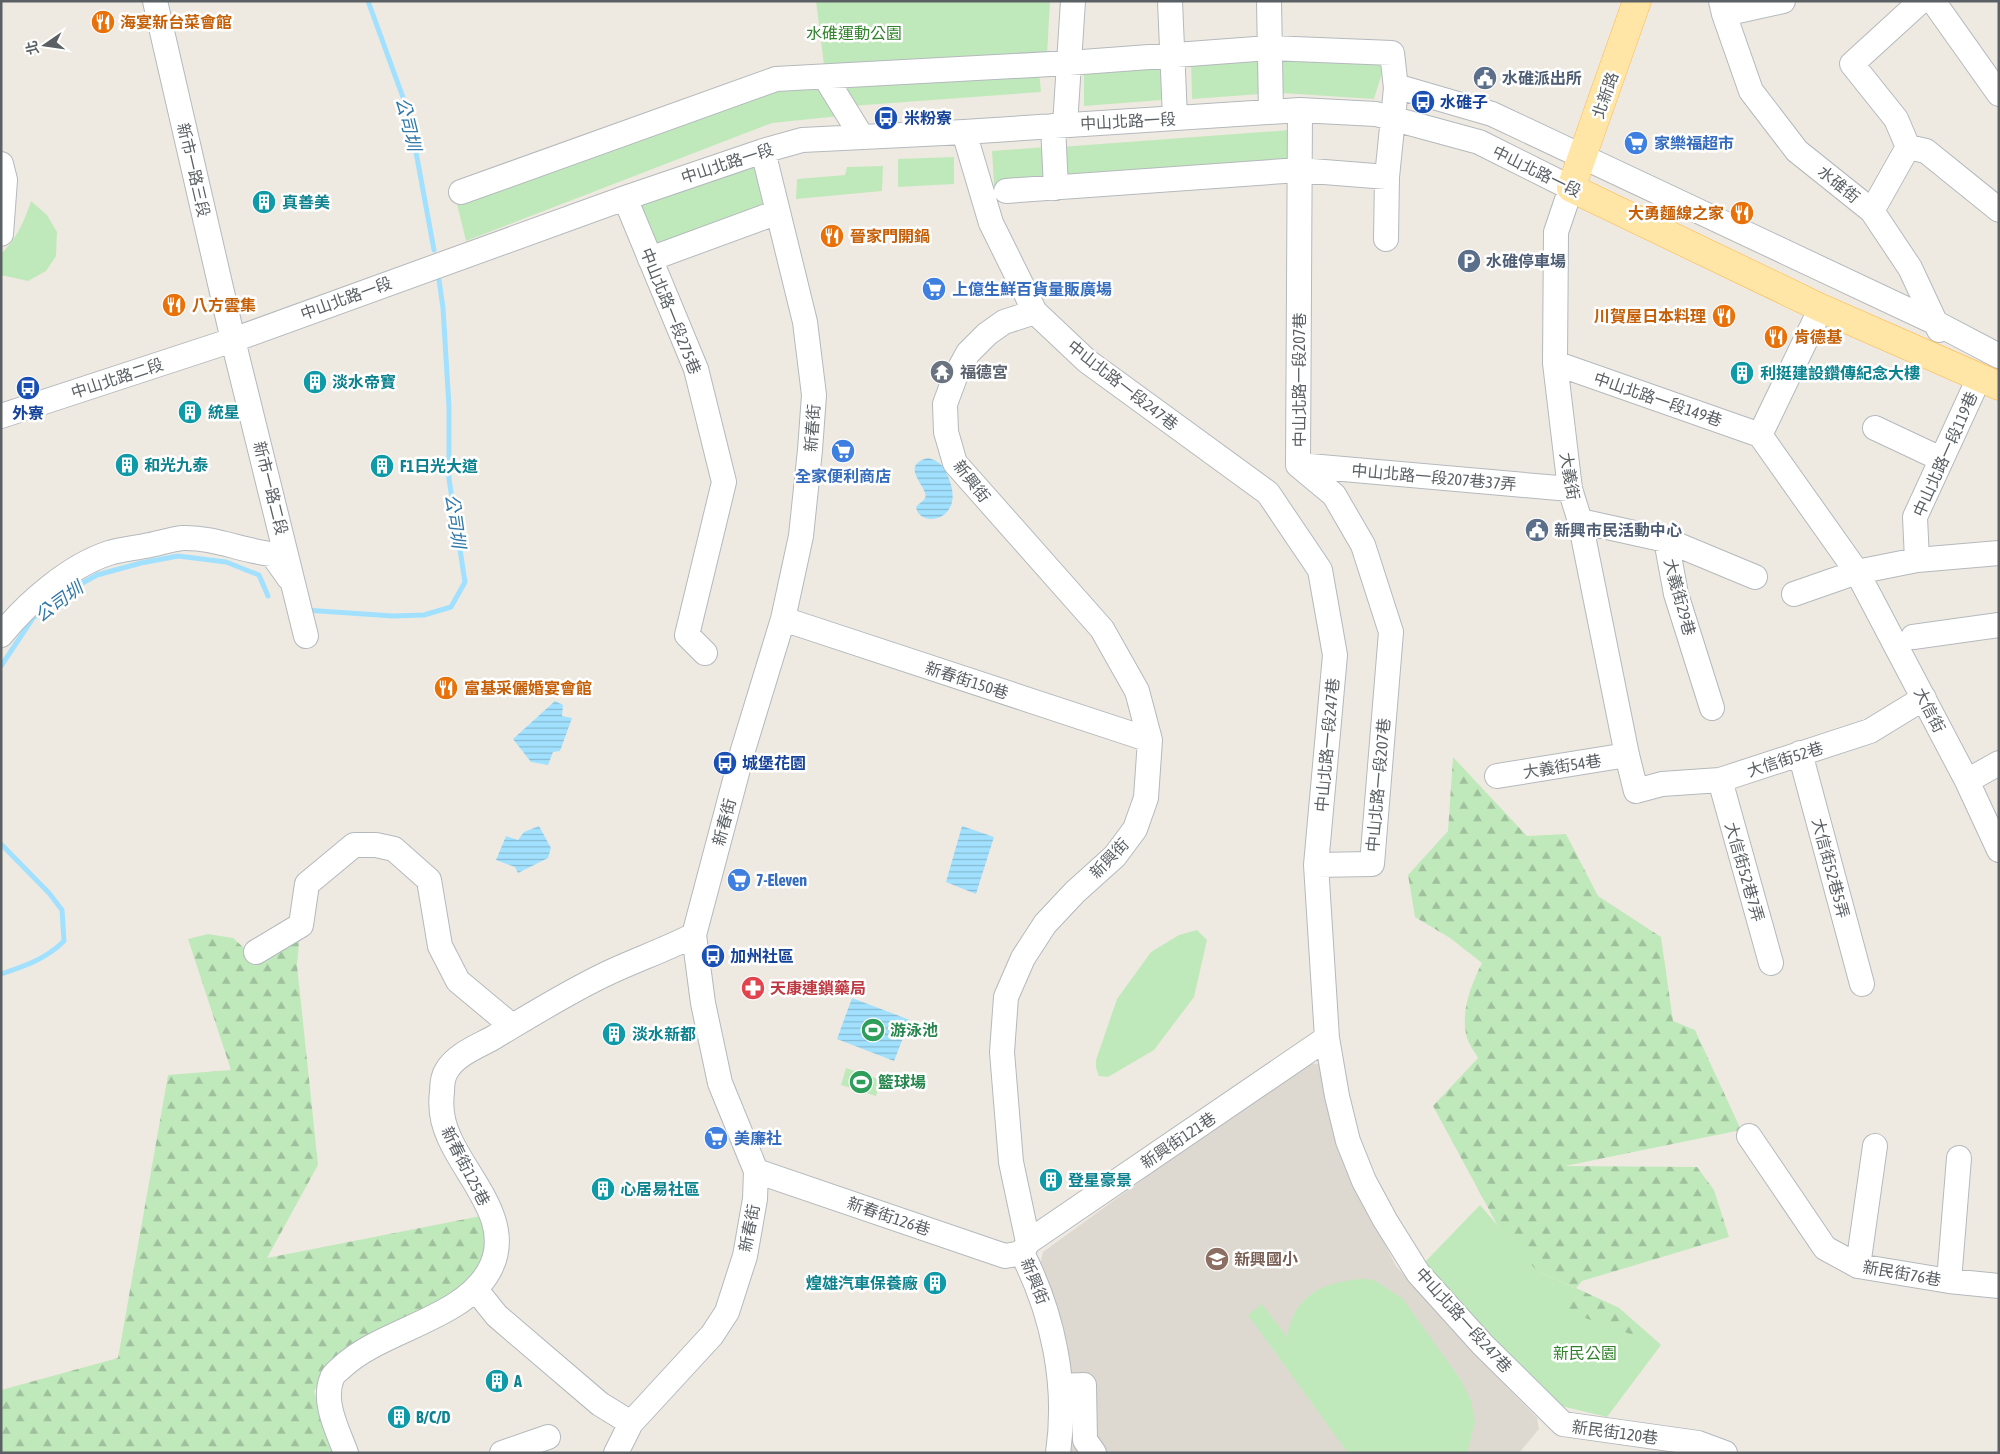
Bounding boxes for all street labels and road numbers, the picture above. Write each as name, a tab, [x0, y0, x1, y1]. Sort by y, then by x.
street label: 北新路	[1589, 69, 1621, 121]
street label: 中山北路一段	[1080, 109, 1176, 133]
street label: 新市一路三段	[174, 121, 214, 219]
street label: 中山北路一段	[679, 140, 775, 186]
street label: 中山北路一段	[1490, 142, 1584, 200]
street label: 水碓街	[1815, 162, 1863, 206]
street label: 中山北路一段275巷	[637, 245, 705, 377]
street label: 中山北路一段	[298, 273, 394, 323]
street label: 中山北路一段207巷	[1290, 313, 1308, 447]
street label: 中山北路一段247巷	[1064, 336, 1182, 434]
street label: 中山北路二段	[69, 355, 165, 401]
street label: 中山北路一段149巷	[1591, 369, 1725, 429]
street label: 中山北路一段119巷	[1909, 389, 1981, 519]
street label: 新春街	[801, 403, 823, 453]
street label: 新市一路二段	[251, 439, 291, 537]
street label: 大義街	[1557, 451, 1583, 501]
street label: 新興街	[950, 457, 994, 505]
street label: 中山北路一段207巷37弄	[1351, 461, 1517, 493]
street label: 大義街29巷	[1661, 556, 1699, 638]
street label: 新春街150巷	[923, 658, 1011, 702]
street label: 中山北路一段247巷	[1312, 677, 1342, 813]
street label: 大信街	[1911, 685, 1949, 735]
street label: 中山北路一段207巷	[1363, 717, 1393, 853]
street label: 大信街52巷	[1745, 738, 1825, 780]
street label: 大義街54巷	[1522, 751, 1602, 781]
street label: 新春街	[709, 796, 739, 848]
street label: 大信街52巷5弄	[1809, 816, 1853, 920]
street label: 大信街52巷7弄	[1722, 820, 1768, 924]
street label: 新興街	[1086, 834, 1132, 882]
street label: 新興街121巷	[1137, 1108, 1219, 1172]
street label: 新春街125巷	[438, 1123, 494, 1209]
street label: 新春街126巷	[845, 1193, 933, 1239]
street label: 新春街	[736, 1203, 762, 1253]
street label: 新興街	[1018, 1255, 1052, 1307]
street label: 新民街76巷	[1862, 1257, 1942, 1289]
street label: 中山北路一段247巷	[1412, 1264, 1516, 1376]
street label: 新民街120巷	[1571, 1417, 1659, 1447]

